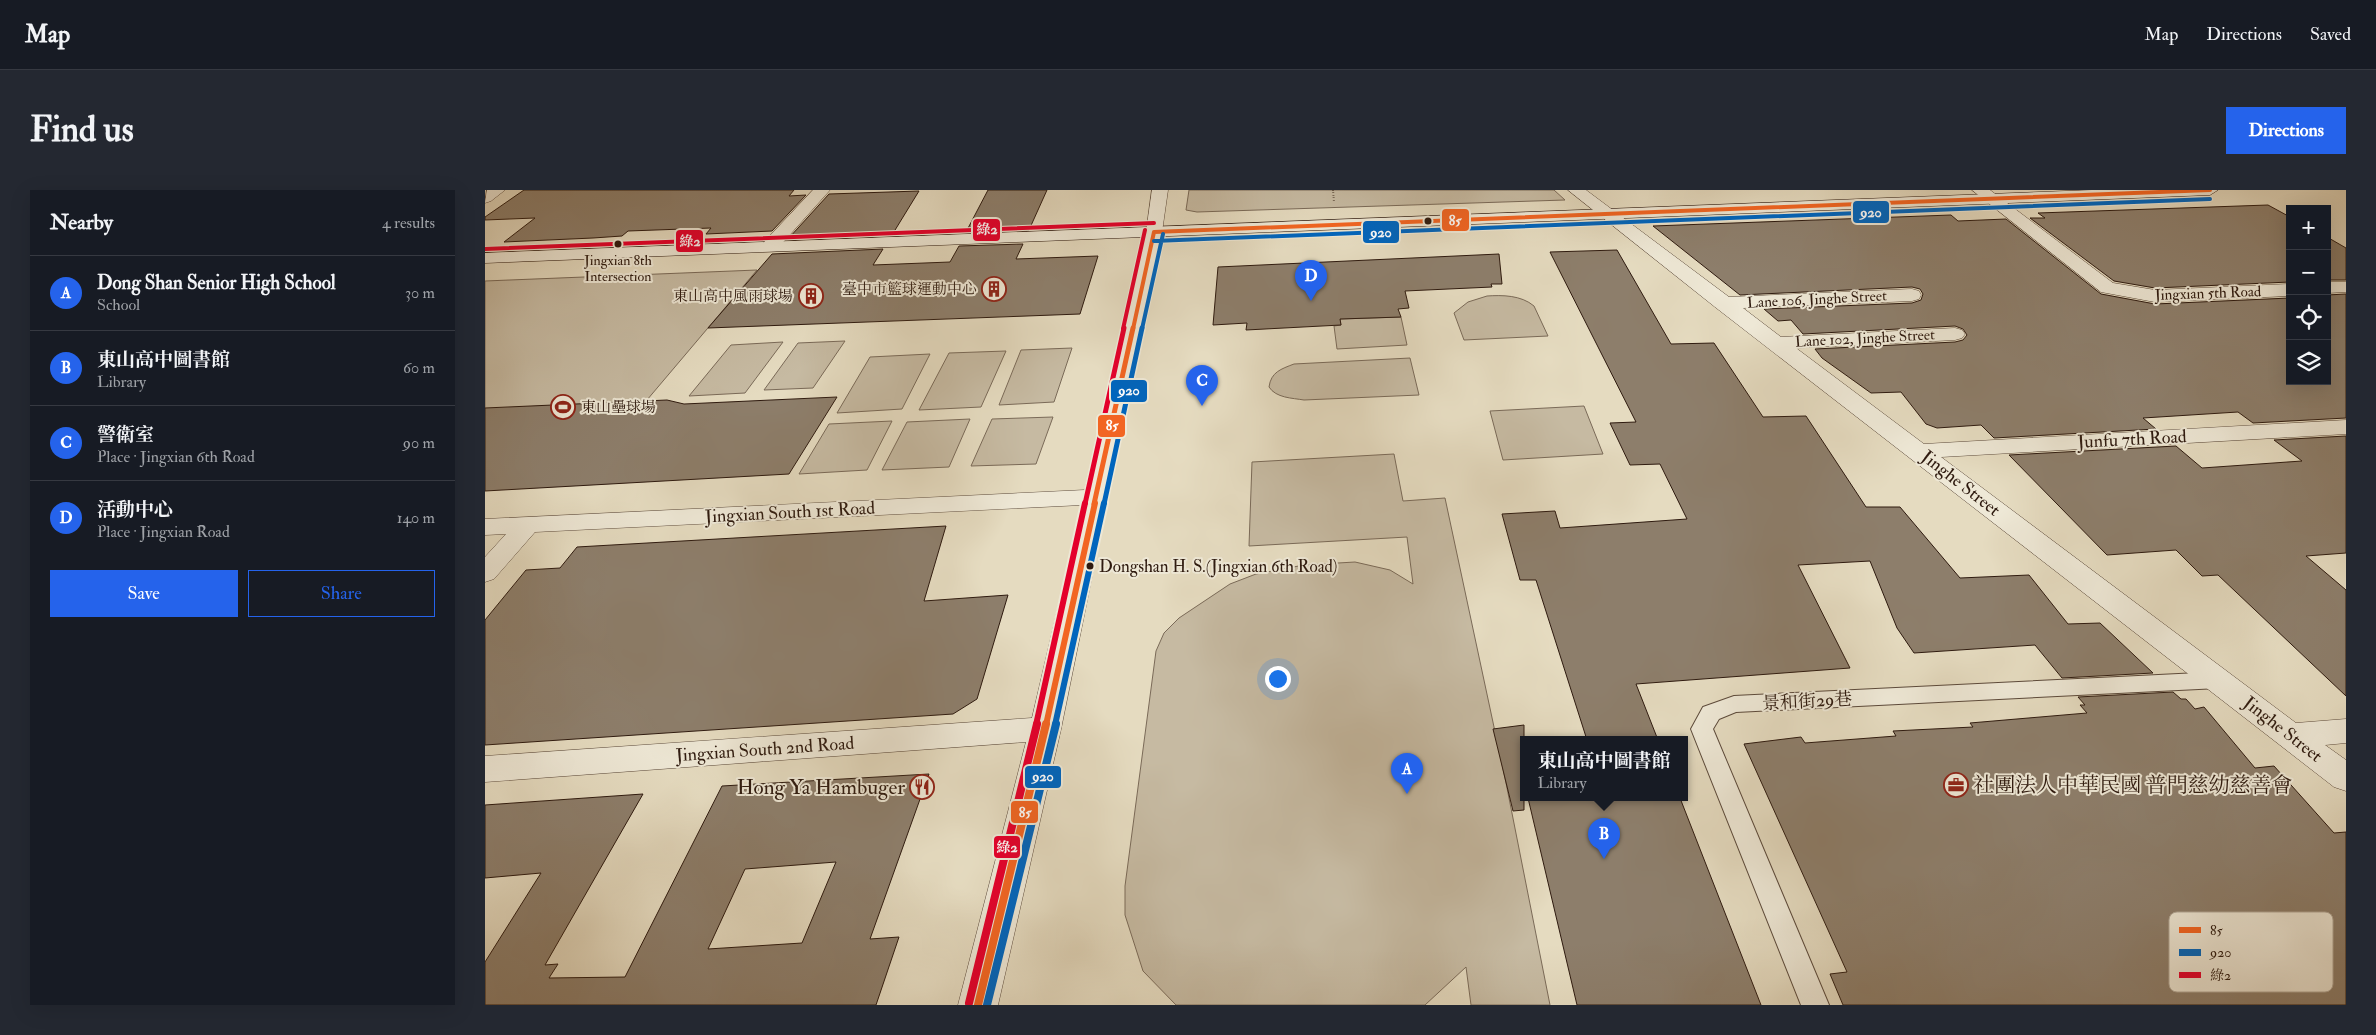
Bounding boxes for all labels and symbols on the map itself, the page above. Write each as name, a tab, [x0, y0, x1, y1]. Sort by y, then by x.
line badge: 920	[1852, 200, 1890, 224]
text: 920	[1858, 204, 1882, 221]
line badge: 85	[1441, 208, 1470, 232]
text: 85	[1449, 212, 1462, 229]
unlabelled marker	[1423, 216, 1433, 226]
line badge: 綠2	[972, 218, 1001, 242]
line badge: 920	[1362, 220, 1400, 244]
text: 綠2	[976, 221, 998, 238]
text: 920	[1368, 224, 1392, 241]
line badge: 綠2	[675, 229, 704, 253]
text: 綠2	[679, 233, 701, 250]
marker: Jingxian 8th Intersection	[613, 239, 623, 249]
place label: Jingxian 8th Intersection	[583, 252, 653, 285]
pin: D	[1295, 260, 1327, 301]
building icon: 臺中市籃球運動中心	[981, 276, 1007, 302]
place label: 臺中市籃球運動中心	[842, 280, 977, 299]
street label: Jingxian 5th Road	[2153, 282, 2262, 306]
building icon: 東山高中風雨球場	[798, 283, 824, 309]
street label: Lane 106, Jinghe Street	[1747, 286, 1888, 314]
place label: 東山高中風雨球場	[673, 287, 793, 306]
street label: Lane 102, Jinghe Street	[1795, 325, 1936, 353]
pin: C	[1186, 365, 1218, 406]
line badge: 920	[1110, 379, 1148, 403]
text: 920	[1116, 382, 1140, 399]
sports icon: 東山壘球場	[550, 394, 576, 420]
place label: 東山壘球場	[581, 398, 656, 417]
line badge: 85	[1097, 414, 1126, 438]
text: 85	[1106, 417, 1119, 434]
street label: Junfu 7th Road	[2076, 425, 2187, 454]
street label: Jinghe Street	[1916, 445, 2005, 522]
street label: Jingxian South 1st Road	[703, 497, 876, 528]
place label: Dongshan H. S.(Jingxian 6th Road)	[1099, 556, 1337, 578]
marker: Dongshan H. S.(Jingxian 6th Road)	[1085, 561, 1095, 571]
your location	[1265, 666, 1291, 692]
street label: 景和街29巷	[1761, 688, 1853, 715]
street label: Jinghe Street	[2238, 691, 2327, 768]
street label: Jingxian South 2nd Road	[674, 732, 855, 767]
pin: A	[1391, 753, 1423, 794]
line badge: 920	[1024, 765, 1062, 789]
text: 920	[1030, 768, 1054, 785]
office icon: 社團法人中華民國 普門慈幼慈善會	[1943, 772, 1969, 798]
place label: 社團法人中華民國 普門慈幼慈善會	[1973, 772, 2292, 799]
place label: Hong Ya Hambuger	[737, 774, 905, 801]
restaurant icon: Hong Ya Hambuger	[909, 774, 935, 800]
line badge: 85	[1010, 800, 1039, 824]
text: 85	[1019, 804, 1032, 821]
pin: B	[1588, 818, 1620, 859]
line badge: 綠2	[993, 835, 1021, 859]
text: 綠2	[996, 839, 1018, 856]
legend	[2169, 912, 2333, 992]
text: 85	[2210, 922, 2224, 939]
text: 920	[2209, 944, 2231, 961]
text: 綠2	[2210, 967, 2231, 984]

